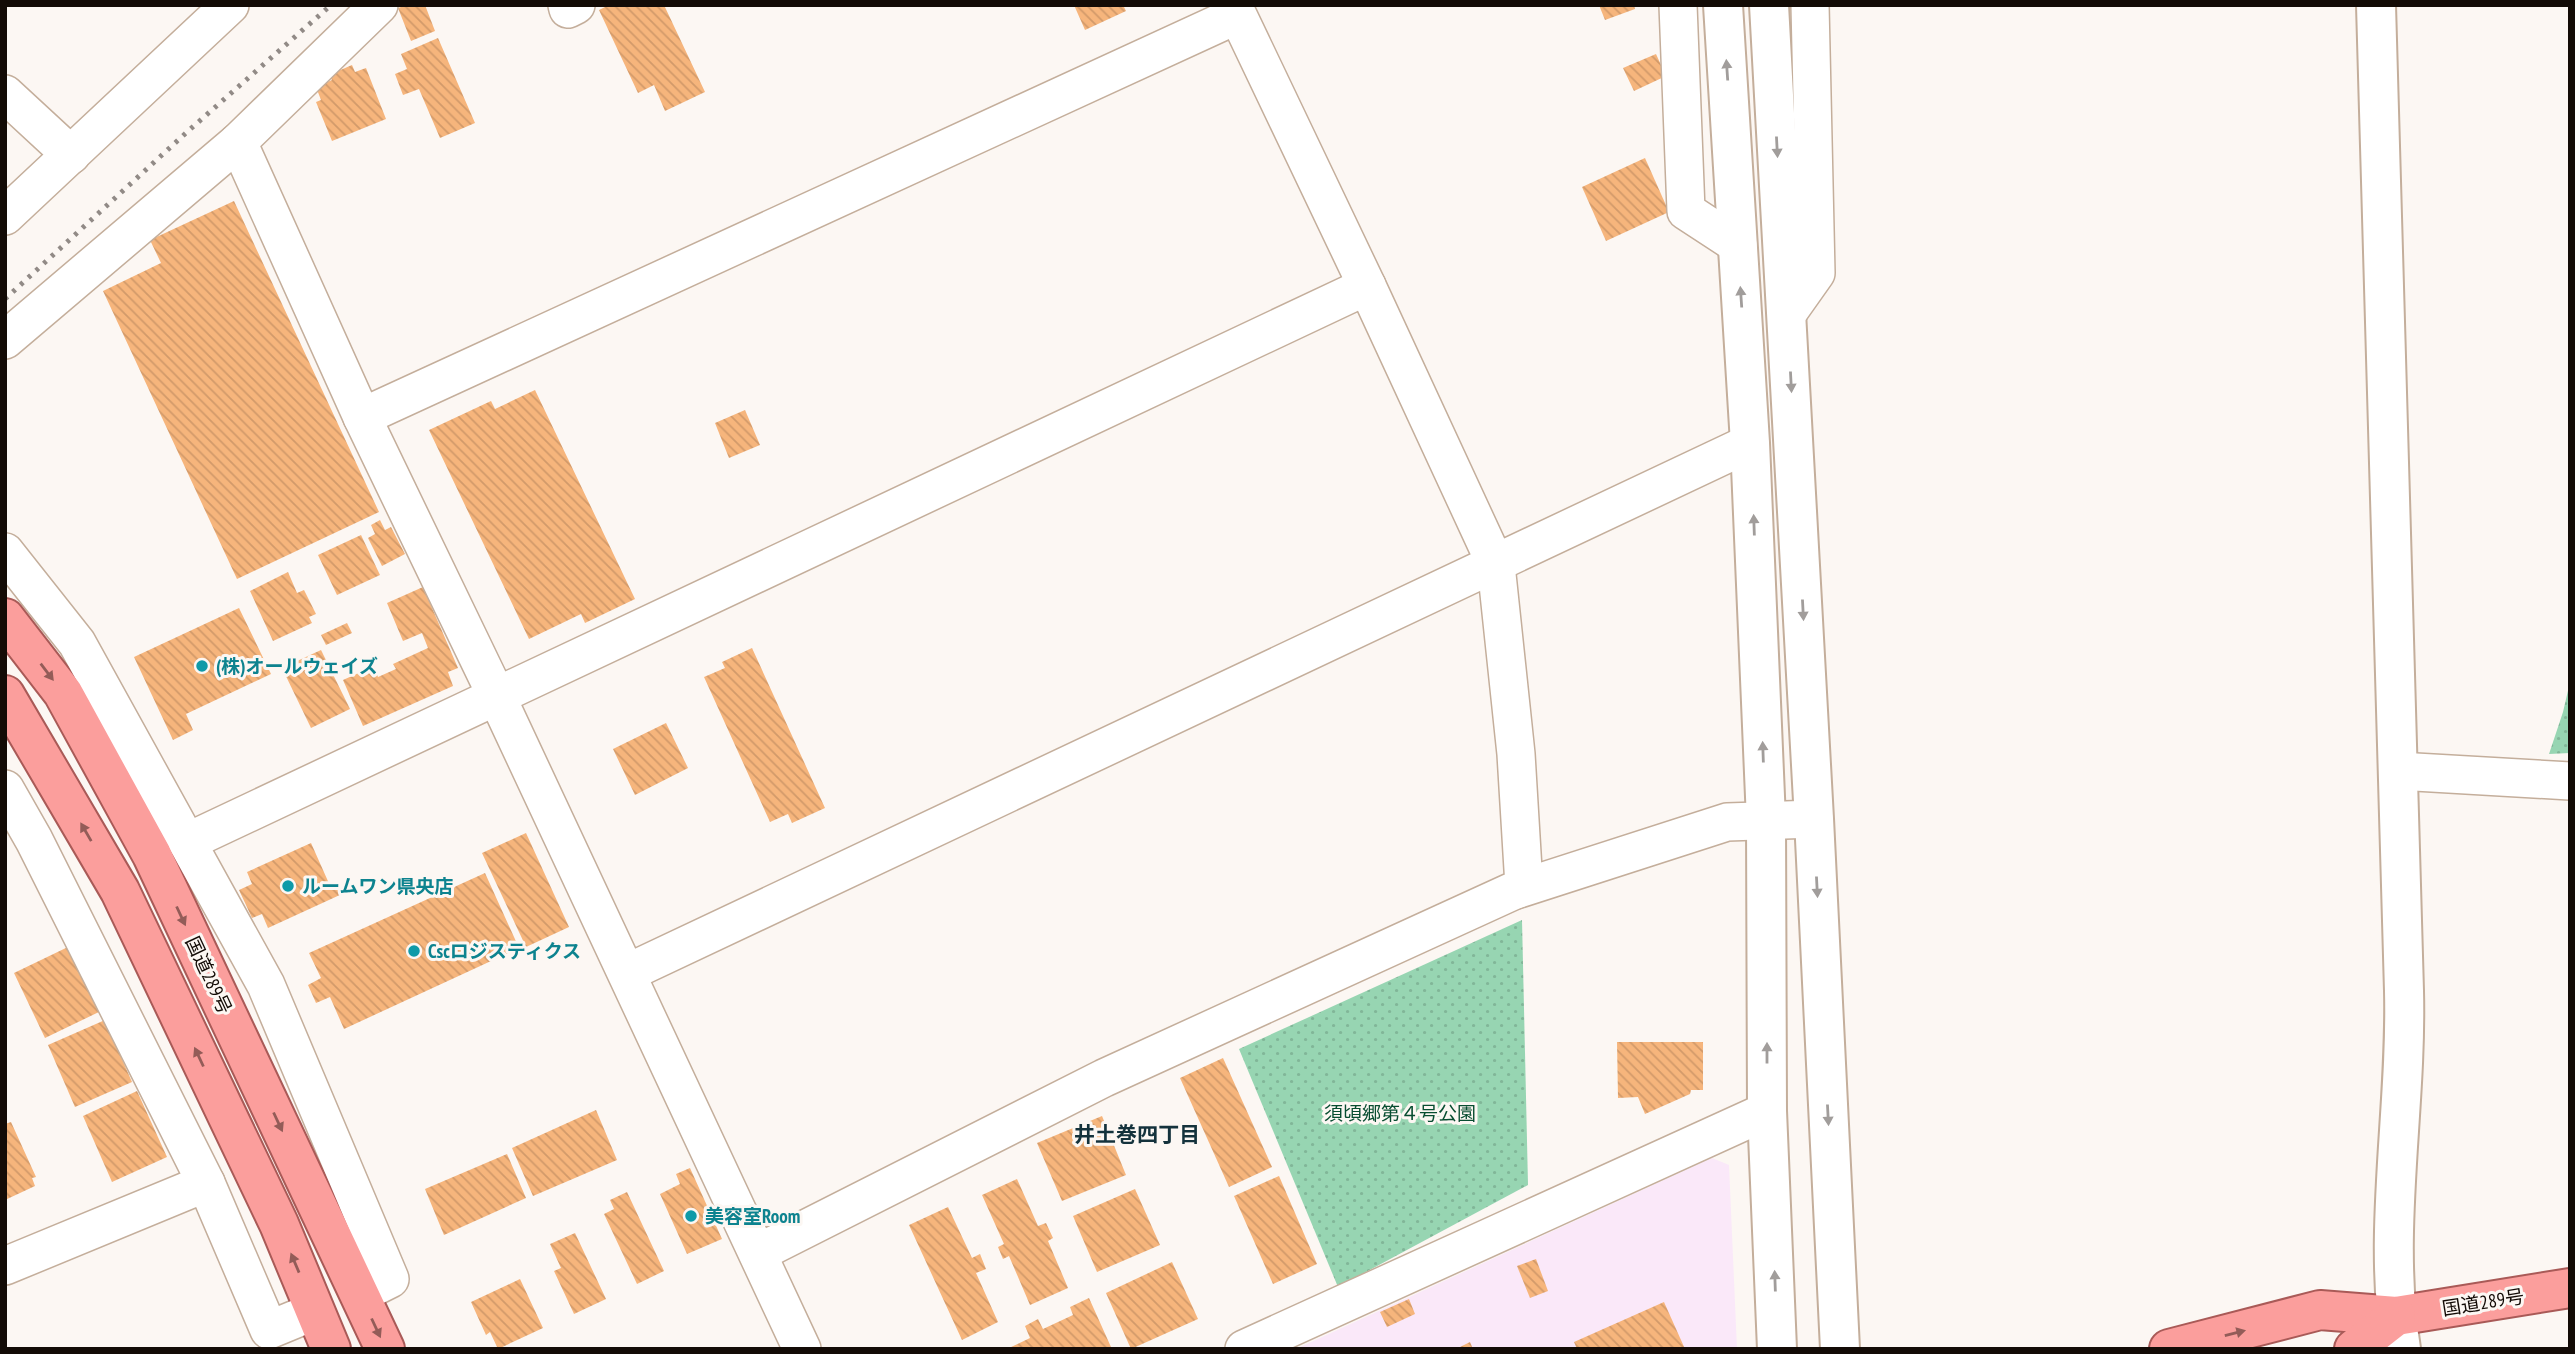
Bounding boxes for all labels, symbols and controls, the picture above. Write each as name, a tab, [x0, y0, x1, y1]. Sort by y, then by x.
one-way arrow	[1721, 59, 1732, 81]
one-way arrow	[1772, 136, 1783, 158]
one-way arrow	[1735, 286, 1746, 308]
one-way arrow	[1786, 372, 1797, 394]
one-way arrow	[1748, 513, 1759, 535]
one-way arrow	[1798, 599, 1809, 621]
place label: (株)オールウェイズ	[216, 654, 378, 678]
marker: (株)オールウェイズ	[194, 658, 210, 674]
one-way arrow	[39, 663, 53, 681]
one-way arrow	[1757, 741, 1768, 763]
one-way arrow	[80, 822, 92, 841]
place label: ルームワン県央店	[302, 874, 453, 898]
one-way arrow	[1812, 877, 1823, 899]
marker: ルームワン県央店	[280, 878, 296, 894]
one-way arrow	[176, 906, 187, 927]
street label: 国道289号	[181, 932, 237, 1018]
place label: Cscロジスティクス	[428, 939, 581, 963]
marker: Cscロジスティクス	[406, 943, 422, 959]
one-way arrow	[1761, 1042, 1773, 1064]
one-way arrow	[194, 1047, 205, 1067]
park label: 須頃郷第４号公園	[1324, 1101, 1476, 1125]
one-way arrow	[1823, 1104, 1834, 1126]
one-way arrow	[272, 1112, 284, 1132]
district label: 井土巻四丁目	[1074, 1121, 1200, 1148]
place label: 美容室Room	[705, 1204, 800, 1228]
marker: 美容室Room	[683, 1208, 699, 1224]
one-way arrow	[289, 1253, 300, 1274]
one-way arrow	[1769, 1269, 1780, 1291]
street label: 国道289号	[2440, 1284, 2526, 1320]
one-way arrow	[370, 1318, 381, 1338]
one-way arrow	[2224, 1327, 2246, 1338]

